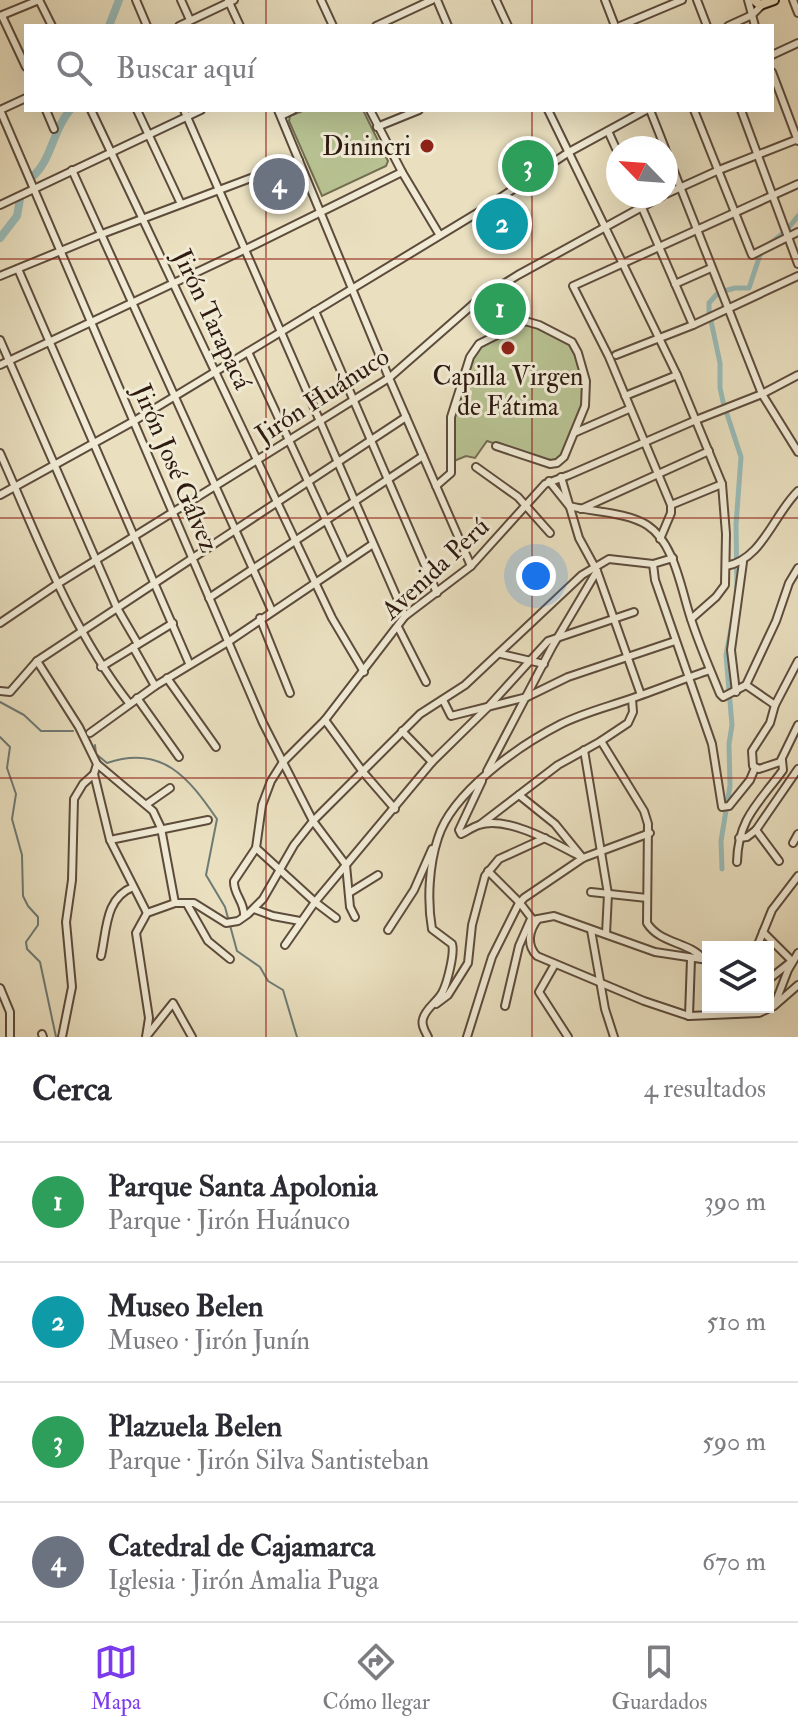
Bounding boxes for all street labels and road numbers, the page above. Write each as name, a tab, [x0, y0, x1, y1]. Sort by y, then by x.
street label: Jirón Tarapacá	[164, 243, 259, 395]
street label: Jirón Huánuco	[249, 341, 395, 451]
street label: Jirón José Gálvez	[125, 379, 225, 558]
street label: Avenida Perú	[375, 511, 496, 627]

